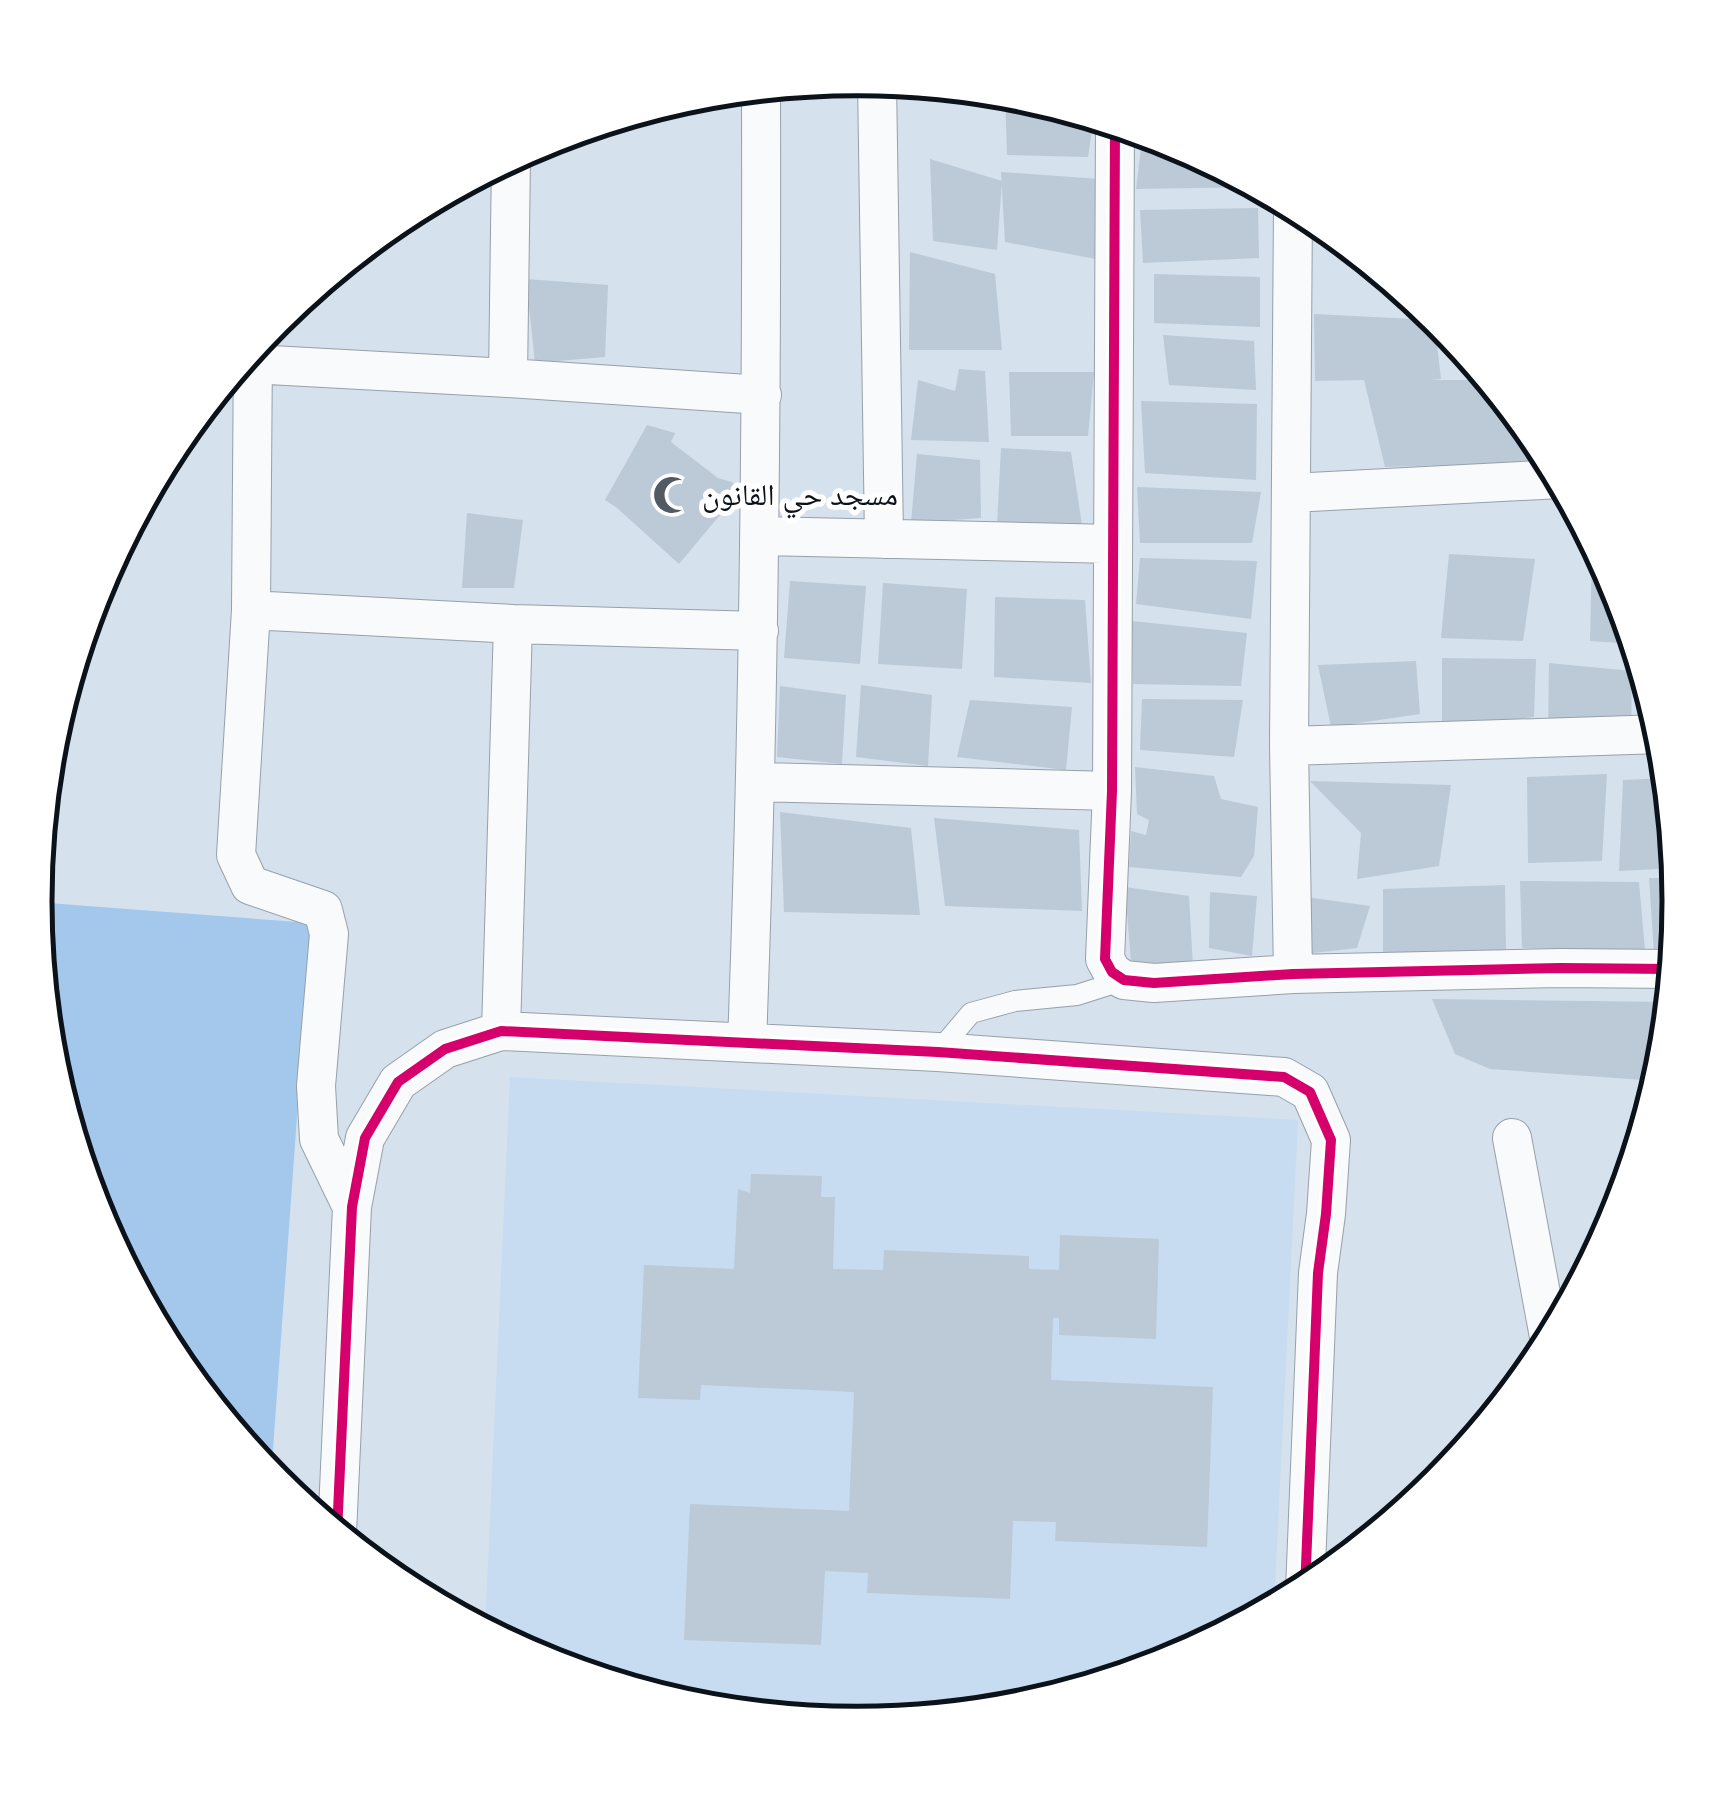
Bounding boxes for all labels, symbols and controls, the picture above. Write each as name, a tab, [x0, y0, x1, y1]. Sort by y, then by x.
mosque icon: مسجد حي القانون	[651, 474, 693, 516]
place label: مسجد حي القانون	[702, 477, 898, 519]

